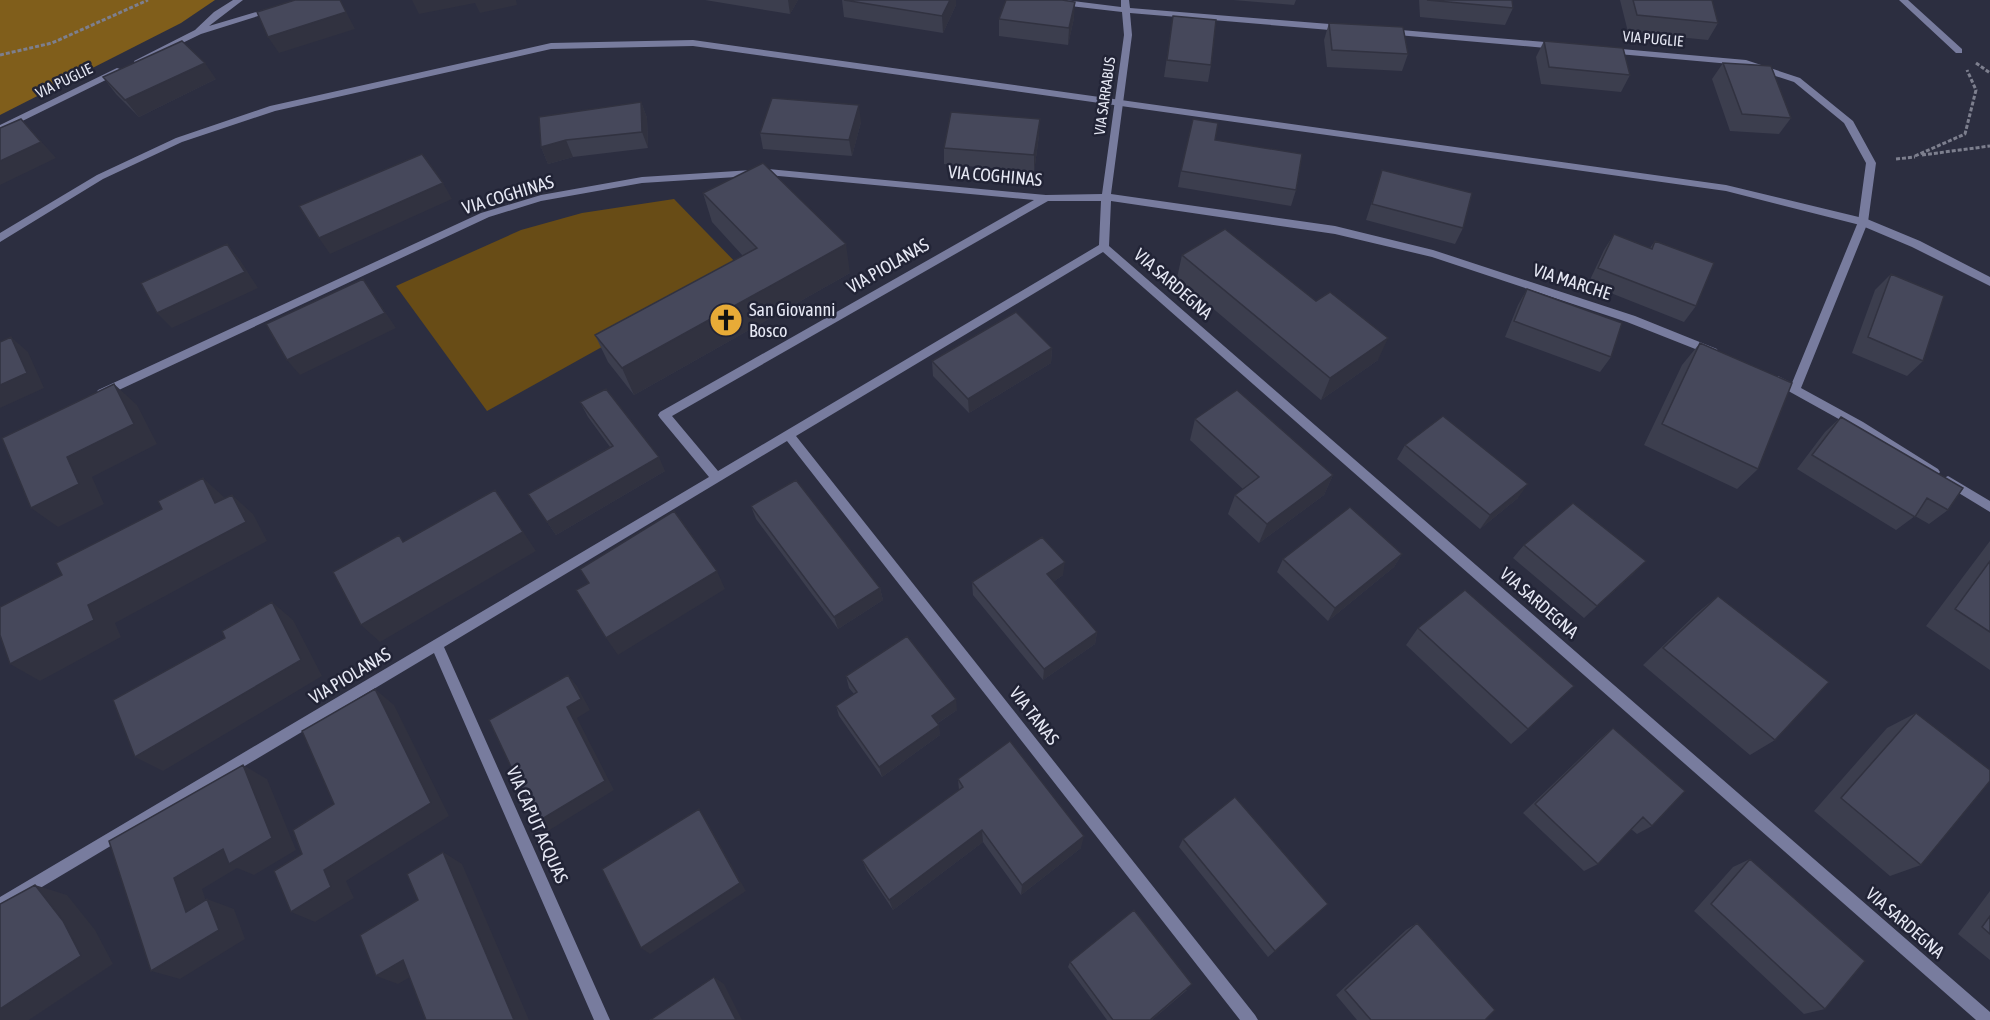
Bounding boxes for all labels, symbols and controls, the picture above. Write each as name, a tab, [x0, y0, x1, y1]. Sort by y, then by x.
street label: VIA PUGLIE	[1622, 27, 1685, 50]
street label: VIA SARRABUS	[1091, 56, 1118, 136]
street label: VIA PUGLIE	[33, 59, 95, 102]
street label: VIA COGHINAS	[947, 161, 1043, 190]
street label: VIA COGHINAS	[460, 171, 557, 218]
street label: VIA PIOLANAS	[843, 233, 933, 298]
street label: VIA SARDEGNA	[1130, 244, 1217, 323]
street label: VIA MARCHE	[1531, 259, 1614, 304]
place label: San Giovanni Bosco	[749, 299, 835, 341]
church icon: San Giovanni Bosco	[708, 302, 744, 338]
street label: VIA SARDEGNA	[1496, 563, 1583, 642]
street label: VIA PIOLANAS	[305, 643, 395, 708]
street label: VIA TANAS	[1005, 683, 1064, 749]
street label: VIA CAPUT ACQUAS	[502, 763, 573, 887]
street label: VIA SARDEGNA	[1862, 883, 1949, 962]

